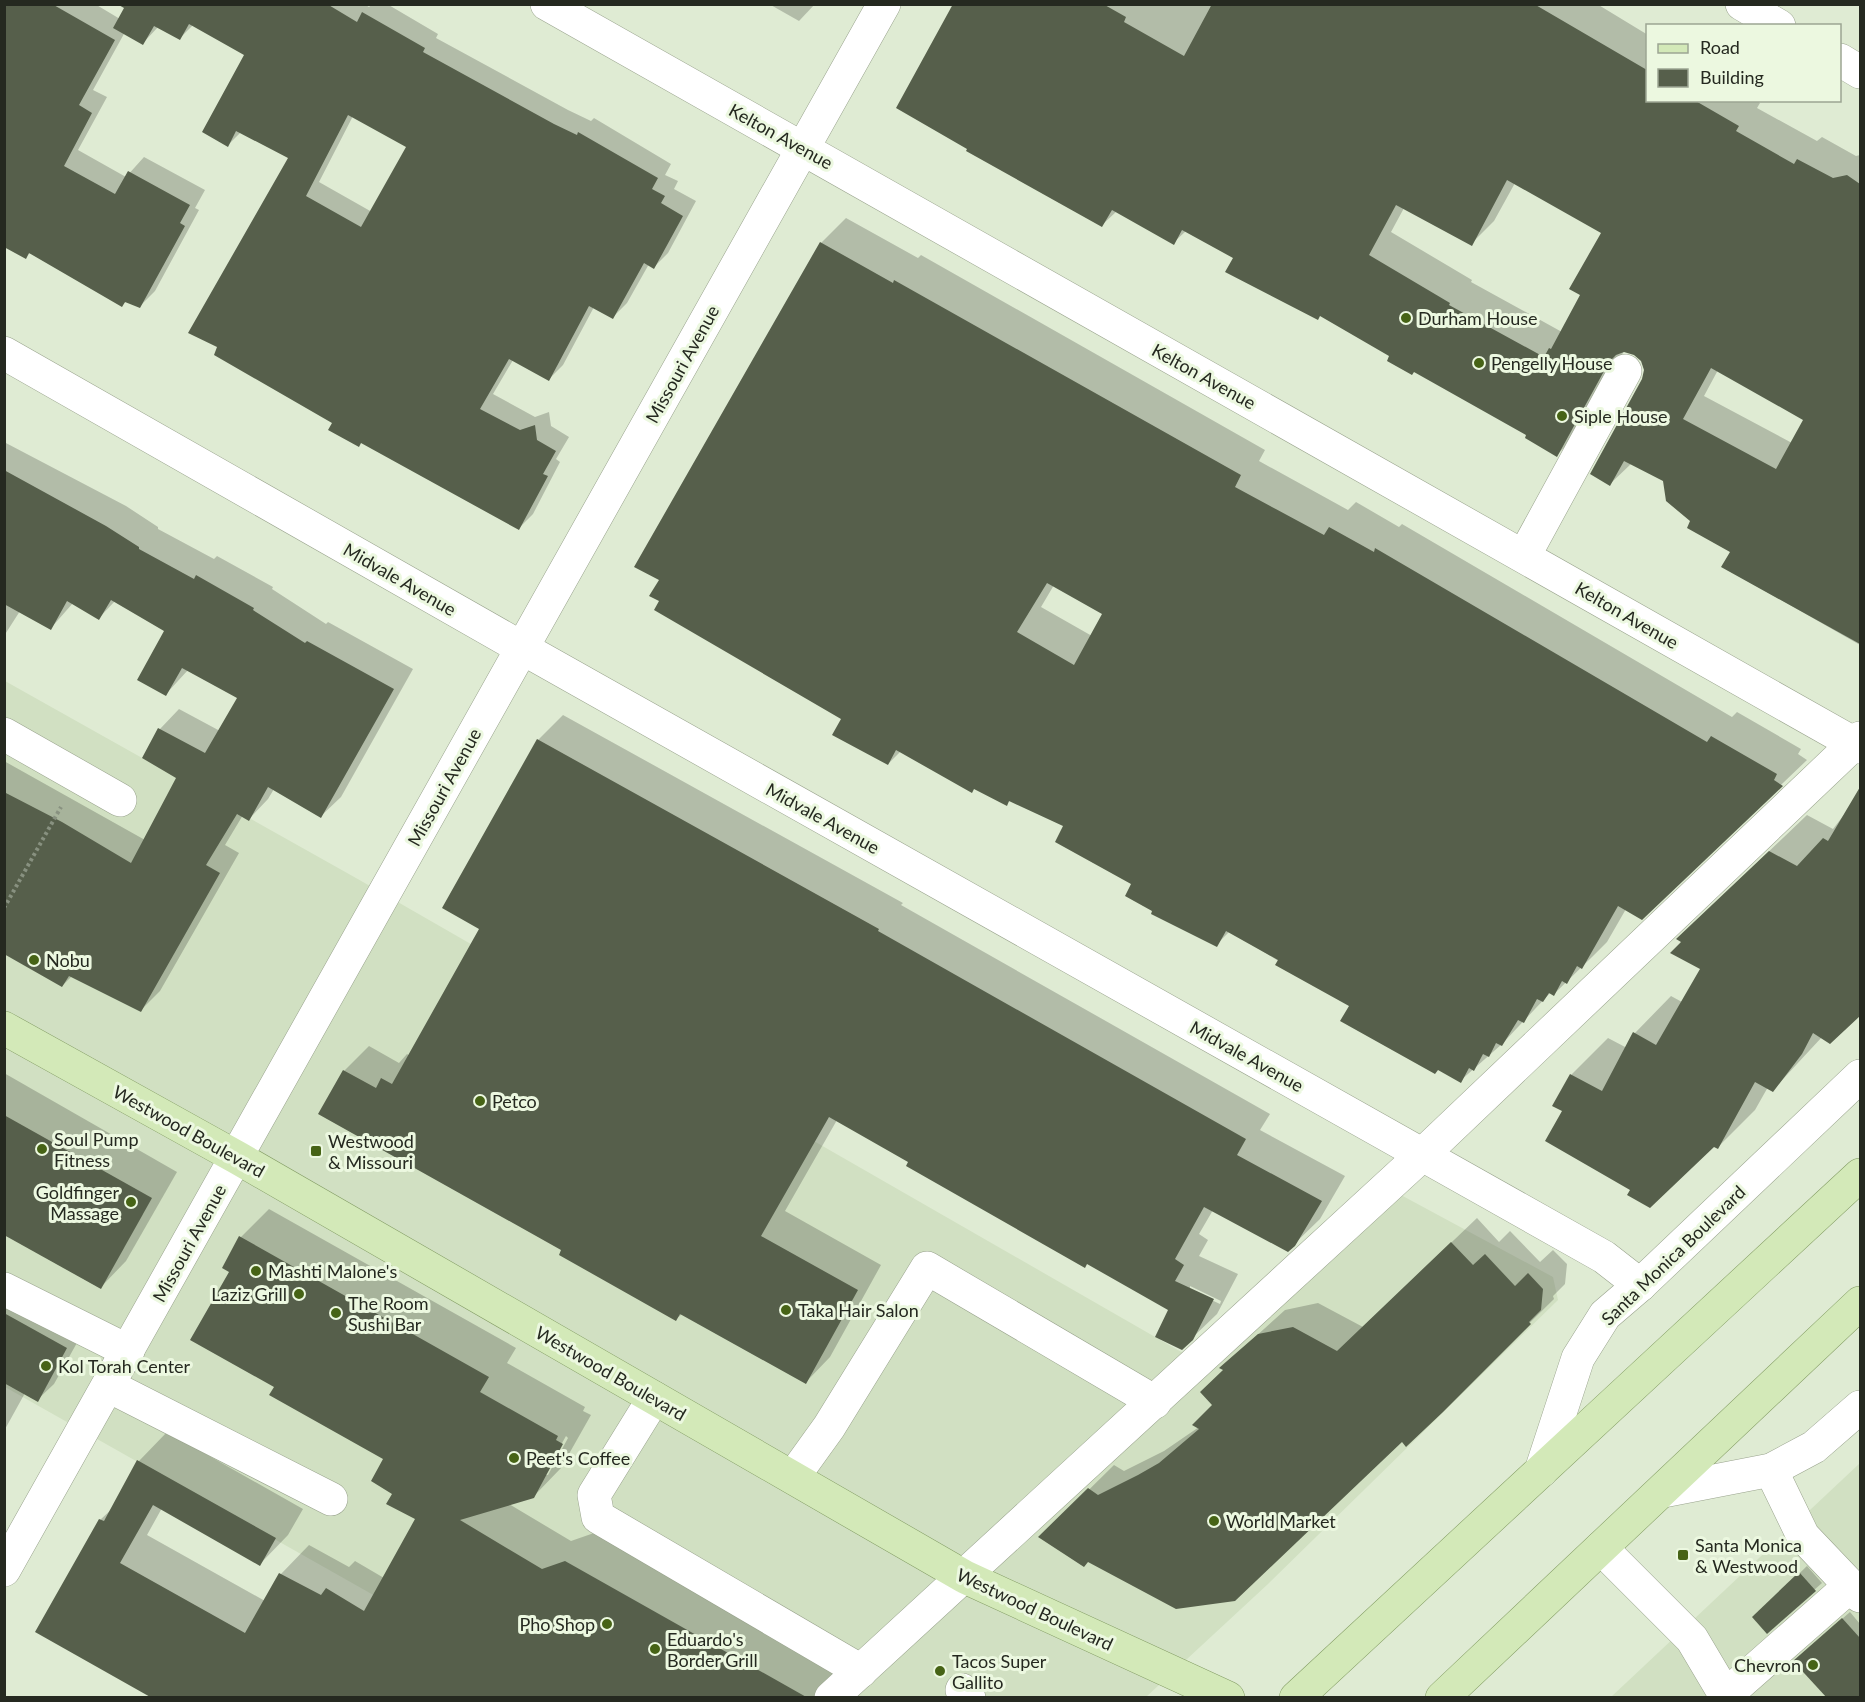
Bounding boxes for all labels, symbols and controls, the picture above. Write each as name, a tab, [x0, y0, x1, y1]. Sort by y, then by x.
legend	[1646, 24, 1841, 102]
text: Road	[1700, 36, 1740, 58]
text: Building	[1700, 66, 1764, 88]
street label: Kelton Avenue	[725, 98, 837, 174]
street label: Missouri Avenue	[641, 301, 723, 427]
place label: Durham House	[1418, 307, 1538, 329]
marker: Durham House	[1399, 311, 1413, 325]
street label: Kelton Avenue	[1148, 338, 1260, 414]
place label: Pengelly House	[1491, 352, 1613, 374]
marker: Pengelly House	[1472, 356, 1486, 370]
place label: Siple House	[1574, 405, 1667, 427]
marker: Siple House	[1555, 409, 1569, 423]
street label: Midvale Avenue	[340, 538, 460, 620]
street label: Kelton Avenue	[1572, 577, 1682, 653]
street label: Missouri Avenue	[403, 724, 485, 850]
street label: Midvale Avenue	[762, 778, 884, 858]
place label: Nobu	[46, 949, 90, 971]
marker: Nobu	[27, 953, 41, 967]
street label: Midvale Avenue	[1186, 1016, 1308, 1096]
street label: Westwood Boulevard	[109, 1080, 269, 1182]
place label: Petco	[492, 1090, 537, 1112]
marker: Petco	[473, 1094, 487, 1108]
place label: Soul Pump Fitness	[54, 1128, 138, 1171]
place label: Westwood & Missouri	[328, 1130, 414, 1173]
marker: Soul Pump Fitness	[35, 1142, 49, 1156]
marker: Westwood & Missouri	[309, 1144, 323, 1158]
street label: Missouri Avenue	[148, 1180, 230, 1306]
place label: Goldfinger Massage	[36, 1181, 119, 1224]
street label: Santa Monica Boulevard	[1597, 1181, 1749, 1329]
marker: Goldfinger Massage	[124, 1195, 138, 1209]
place label: Mashti Malone's	[268, 1260, 397, 1282]
marker: Mashti Malone's	[249, 1264, 263, 1278]
place label: Laziz Grill	[211, 1283, 287, 1305]
marker: Laziz Grill	[292, 1287, 306, 1301]
place label: The Room Sushi Bar	[348, 1292, 429, 1335]
place label: Taka Hair Salon	[798, 1299, 919, 1321]
marker: Taka Hair Salon	[779, 1303, 793, 1317]
marker: The Room Sushi Bar	[329, 1306, 343, 1320]
street label: Westwood Boulevard	[532, 1321, 690, 1425]
place label: Kol Torah Center	[58, 1355, 191, 1377]
marker: Kol Torah Center	[39, 1359, 53, 1373]
place label: Peet's Coffee	[526, 1447, 630, 1469]
marker: Peet's Coffee	[507, 1451, 521, 1465]
place label: World Market	[1226, 1510, 1336, 1532]
marker: World Market	[1207, 1514, 1221, 1528]
place label: Santa Monica & Westwood	[1695, 1534, 1802, 1577]
marker: Santa Monica & Westwood	[1676, 1548, 1690, 1562]
street label: Westwood Boulevard	[953, 1563, 1117, 1655]
place label: Pho Shop	[519, 1613, 595, 1635]
marker: Pho Shop	[600, 1617, 614, 1631]
place label: Eduardo's Border Grill	[667, 1628, 758, 1671]
marker: Eduardo's Border Grill	[648, 1642, 662, 1656]
place label: Tacos Super Gallito	[952, 1650, 1047, 1693]
place label: Chevron	[1734, 1654, 1801, 1676]
marker: Chevron	[1806, 1658, 1820, 1672]
marker: Tacos Super Gallito	[933, 1664, 947, 1678]

